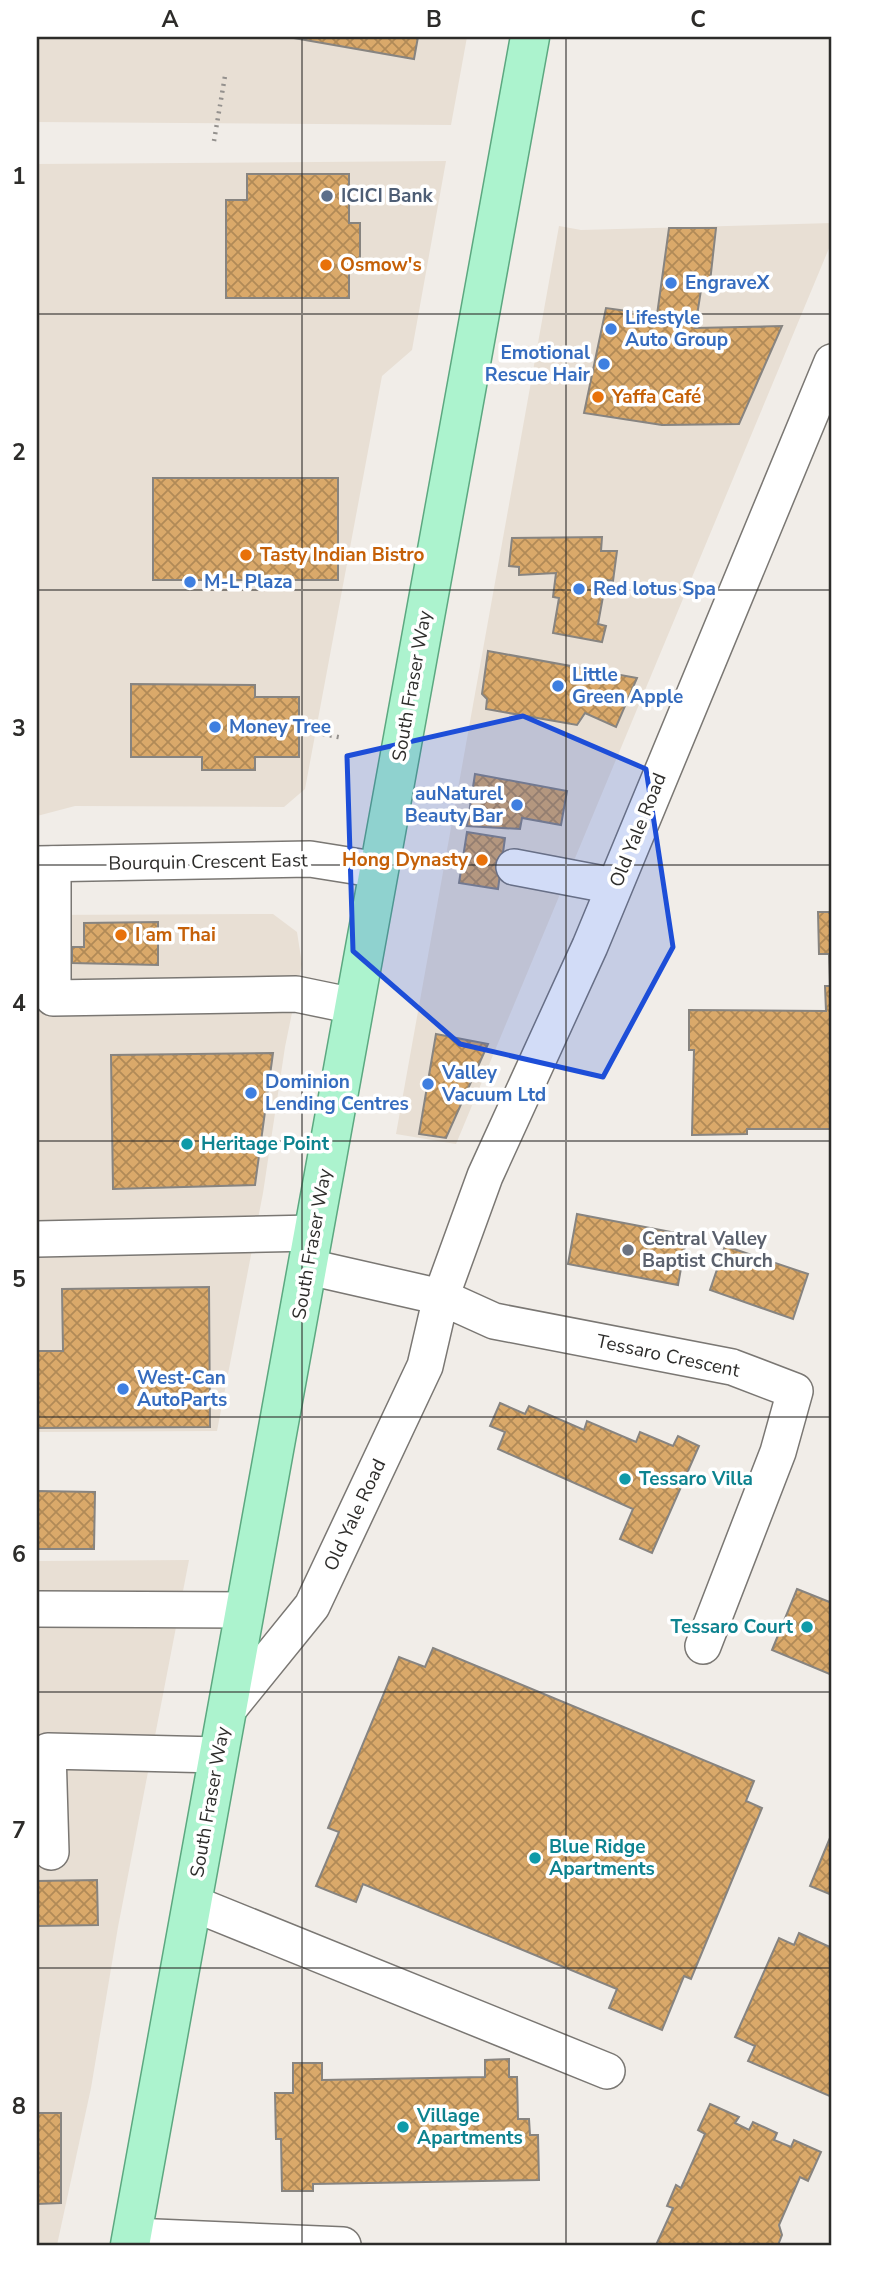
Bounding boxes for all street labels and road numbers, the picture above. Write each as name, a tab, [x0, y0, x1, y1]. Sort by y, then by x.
street label: South Fraser Way	[386, 608, 438, 763]
street label: Old Yale Road	[603, 769, 673, 891]
street label: Bourquin Crescent East	[108, 847, 308, 877]
street label: South Fraser Way	[286, 1166, 338, 1321]
street label: Tessaro Crescent	[594, 1328, 742, 1384]
street label: Old Yale Road	[318, 1455, 392, 1575]
street label: South Fraser Way	[184, 1724, 236, 1879]

